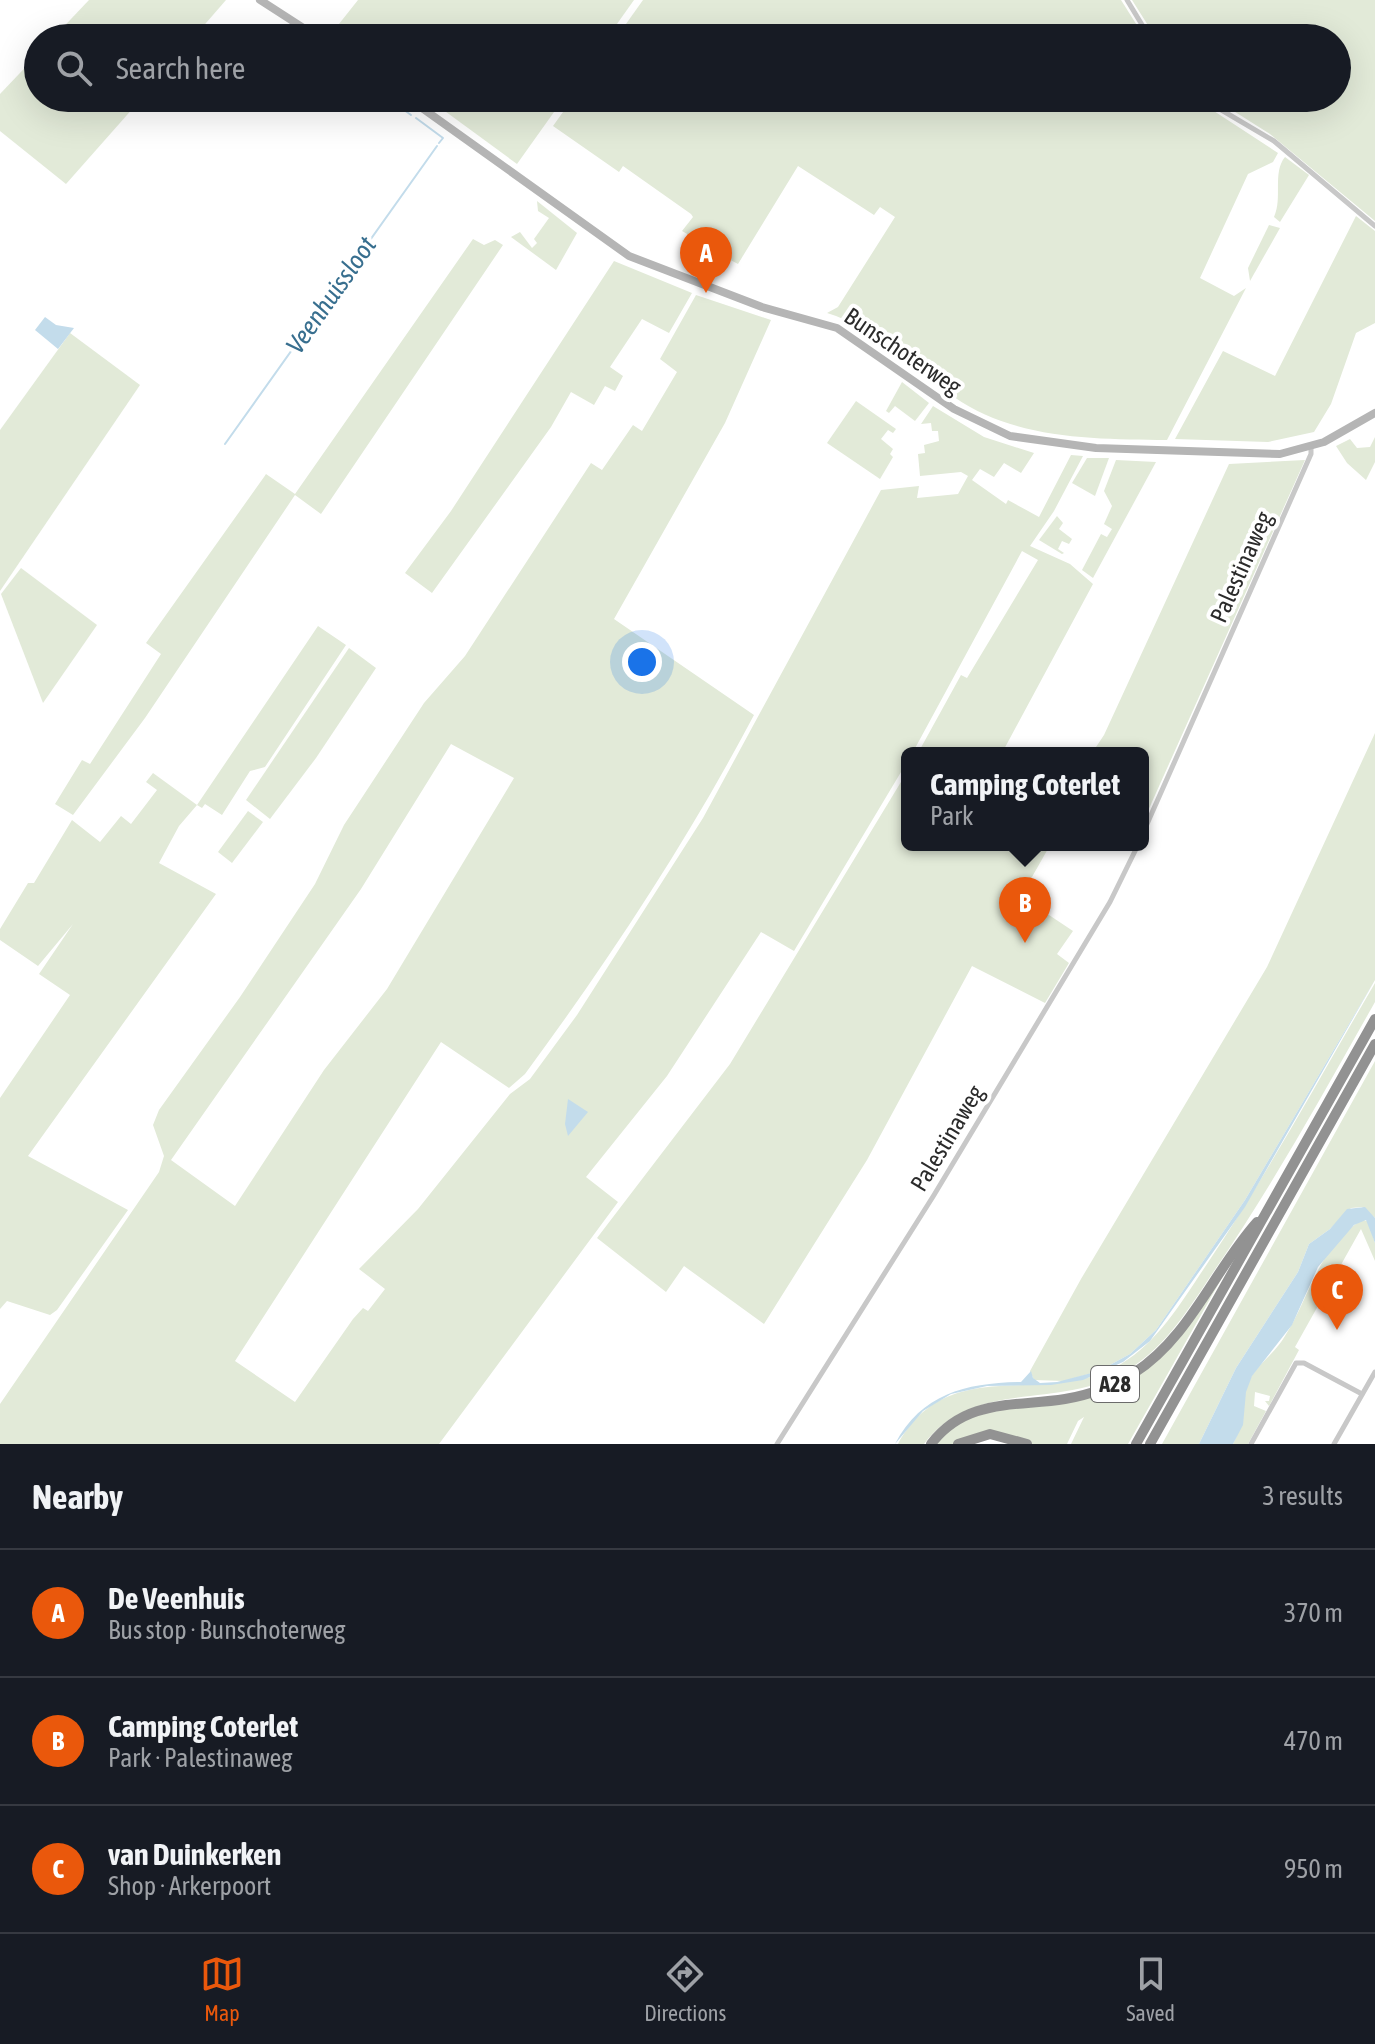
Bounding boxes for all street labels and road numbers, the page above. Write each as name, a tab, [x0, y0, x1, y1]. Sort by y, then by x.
street label: Bunschoterweg	[840, 302, 967, 400]
street label: Palestinaweg	[1205, 507, 1278, 627]
street label: Palestinaweg	[905, 1080, 989, 1196]
road number: A28	[1091, 1366, 1139, 1402]

